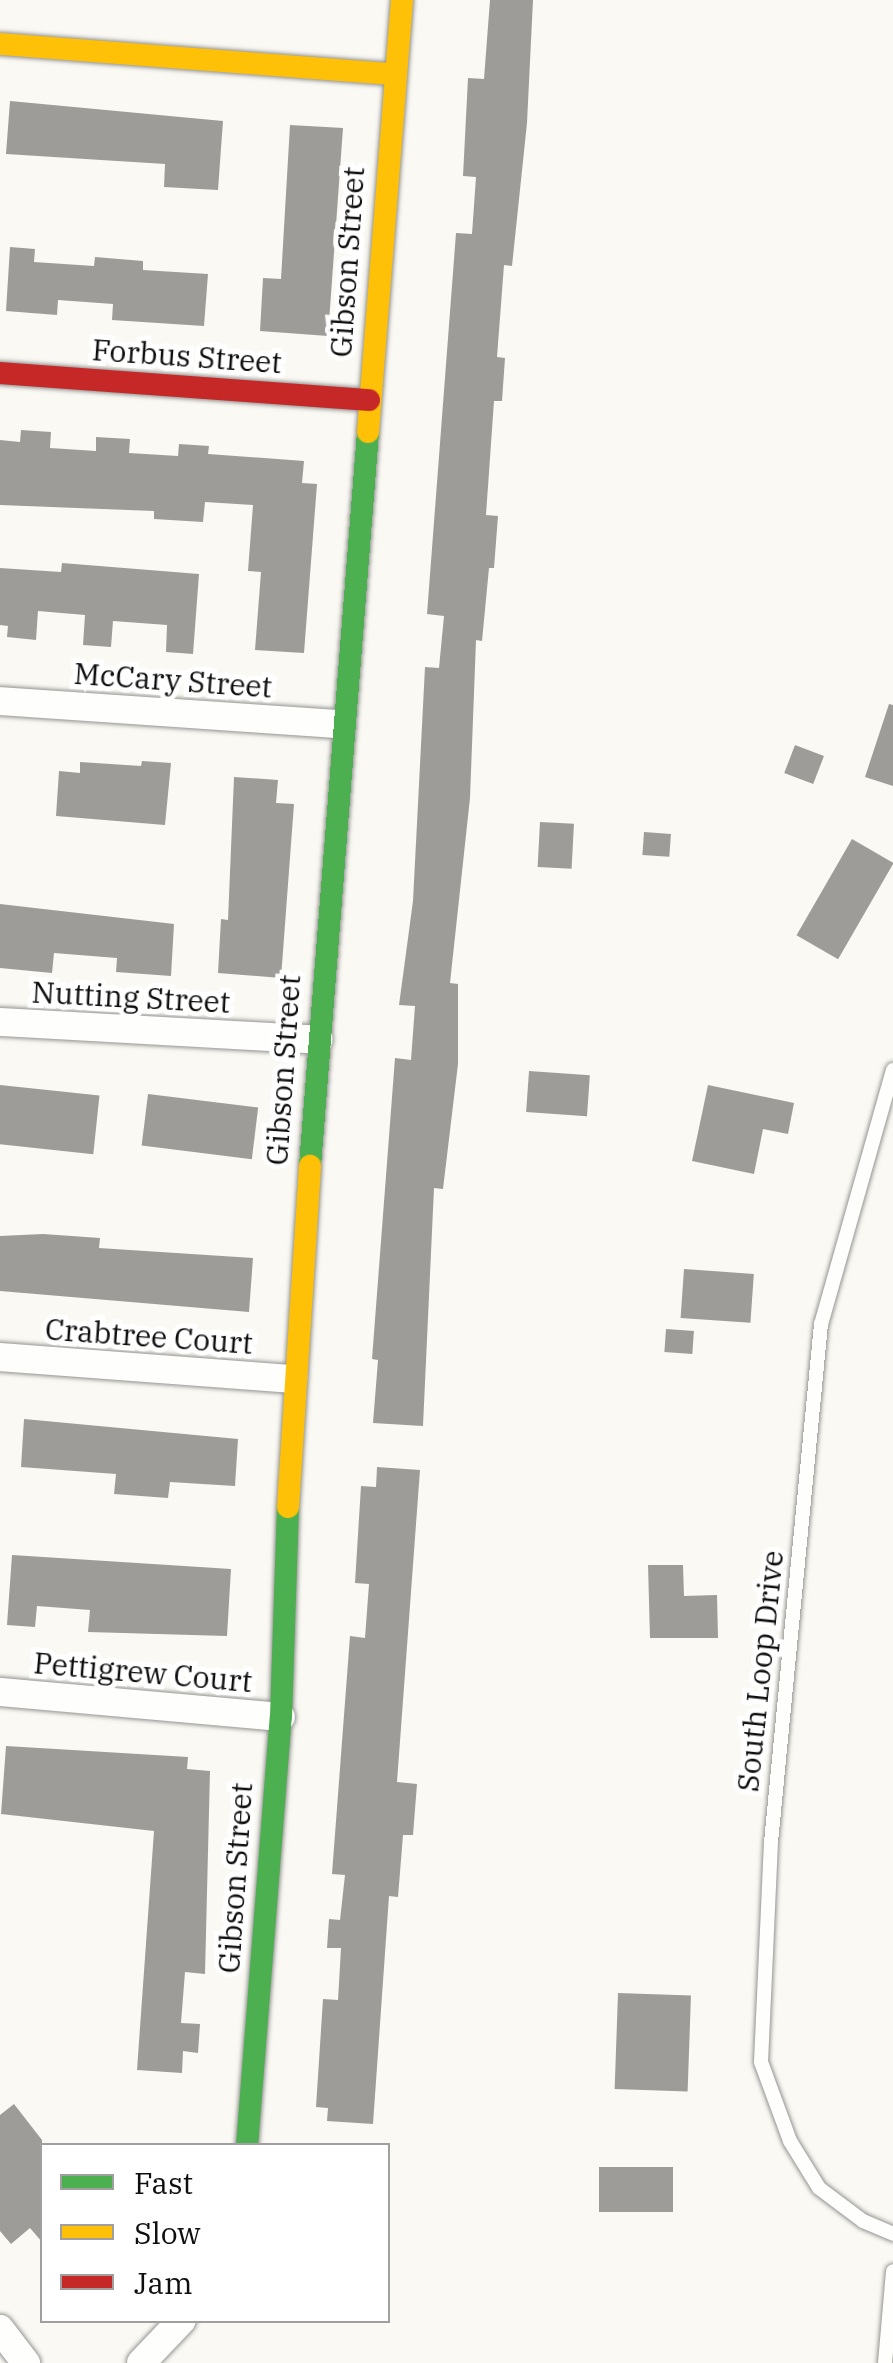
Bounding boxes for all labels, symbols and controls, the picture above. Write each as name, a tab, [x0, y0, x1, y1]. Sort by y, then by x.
street label: Gibson Street	[322, 165, 372, 359]
street label: Forbus Street	[91, 331, 283, 381]
street label: McCary Street	[73, 655, 273, 705]
street label: Gibson Street	[258, 973, 308, 1167]
street label: Nutting Street	[31, 974, 231, 1020]
street label: Crabtree Court	[44, 1311, 254, 1361]
street label: South Loop Drive	[729, 1549, 791, 1793]
street label: Pettigrew Court	[32, 1645, 254, 1699]
street label: Gibson Street	[210, 1781, 260, 1975]
legend	[40, 2143, 390, 2323]
text: Fast	[134, 2163, 193, 2202]
text: Slow	[134, 2213, 201, 2252]
text: Jam	[134, 2263, 193, 2302]

